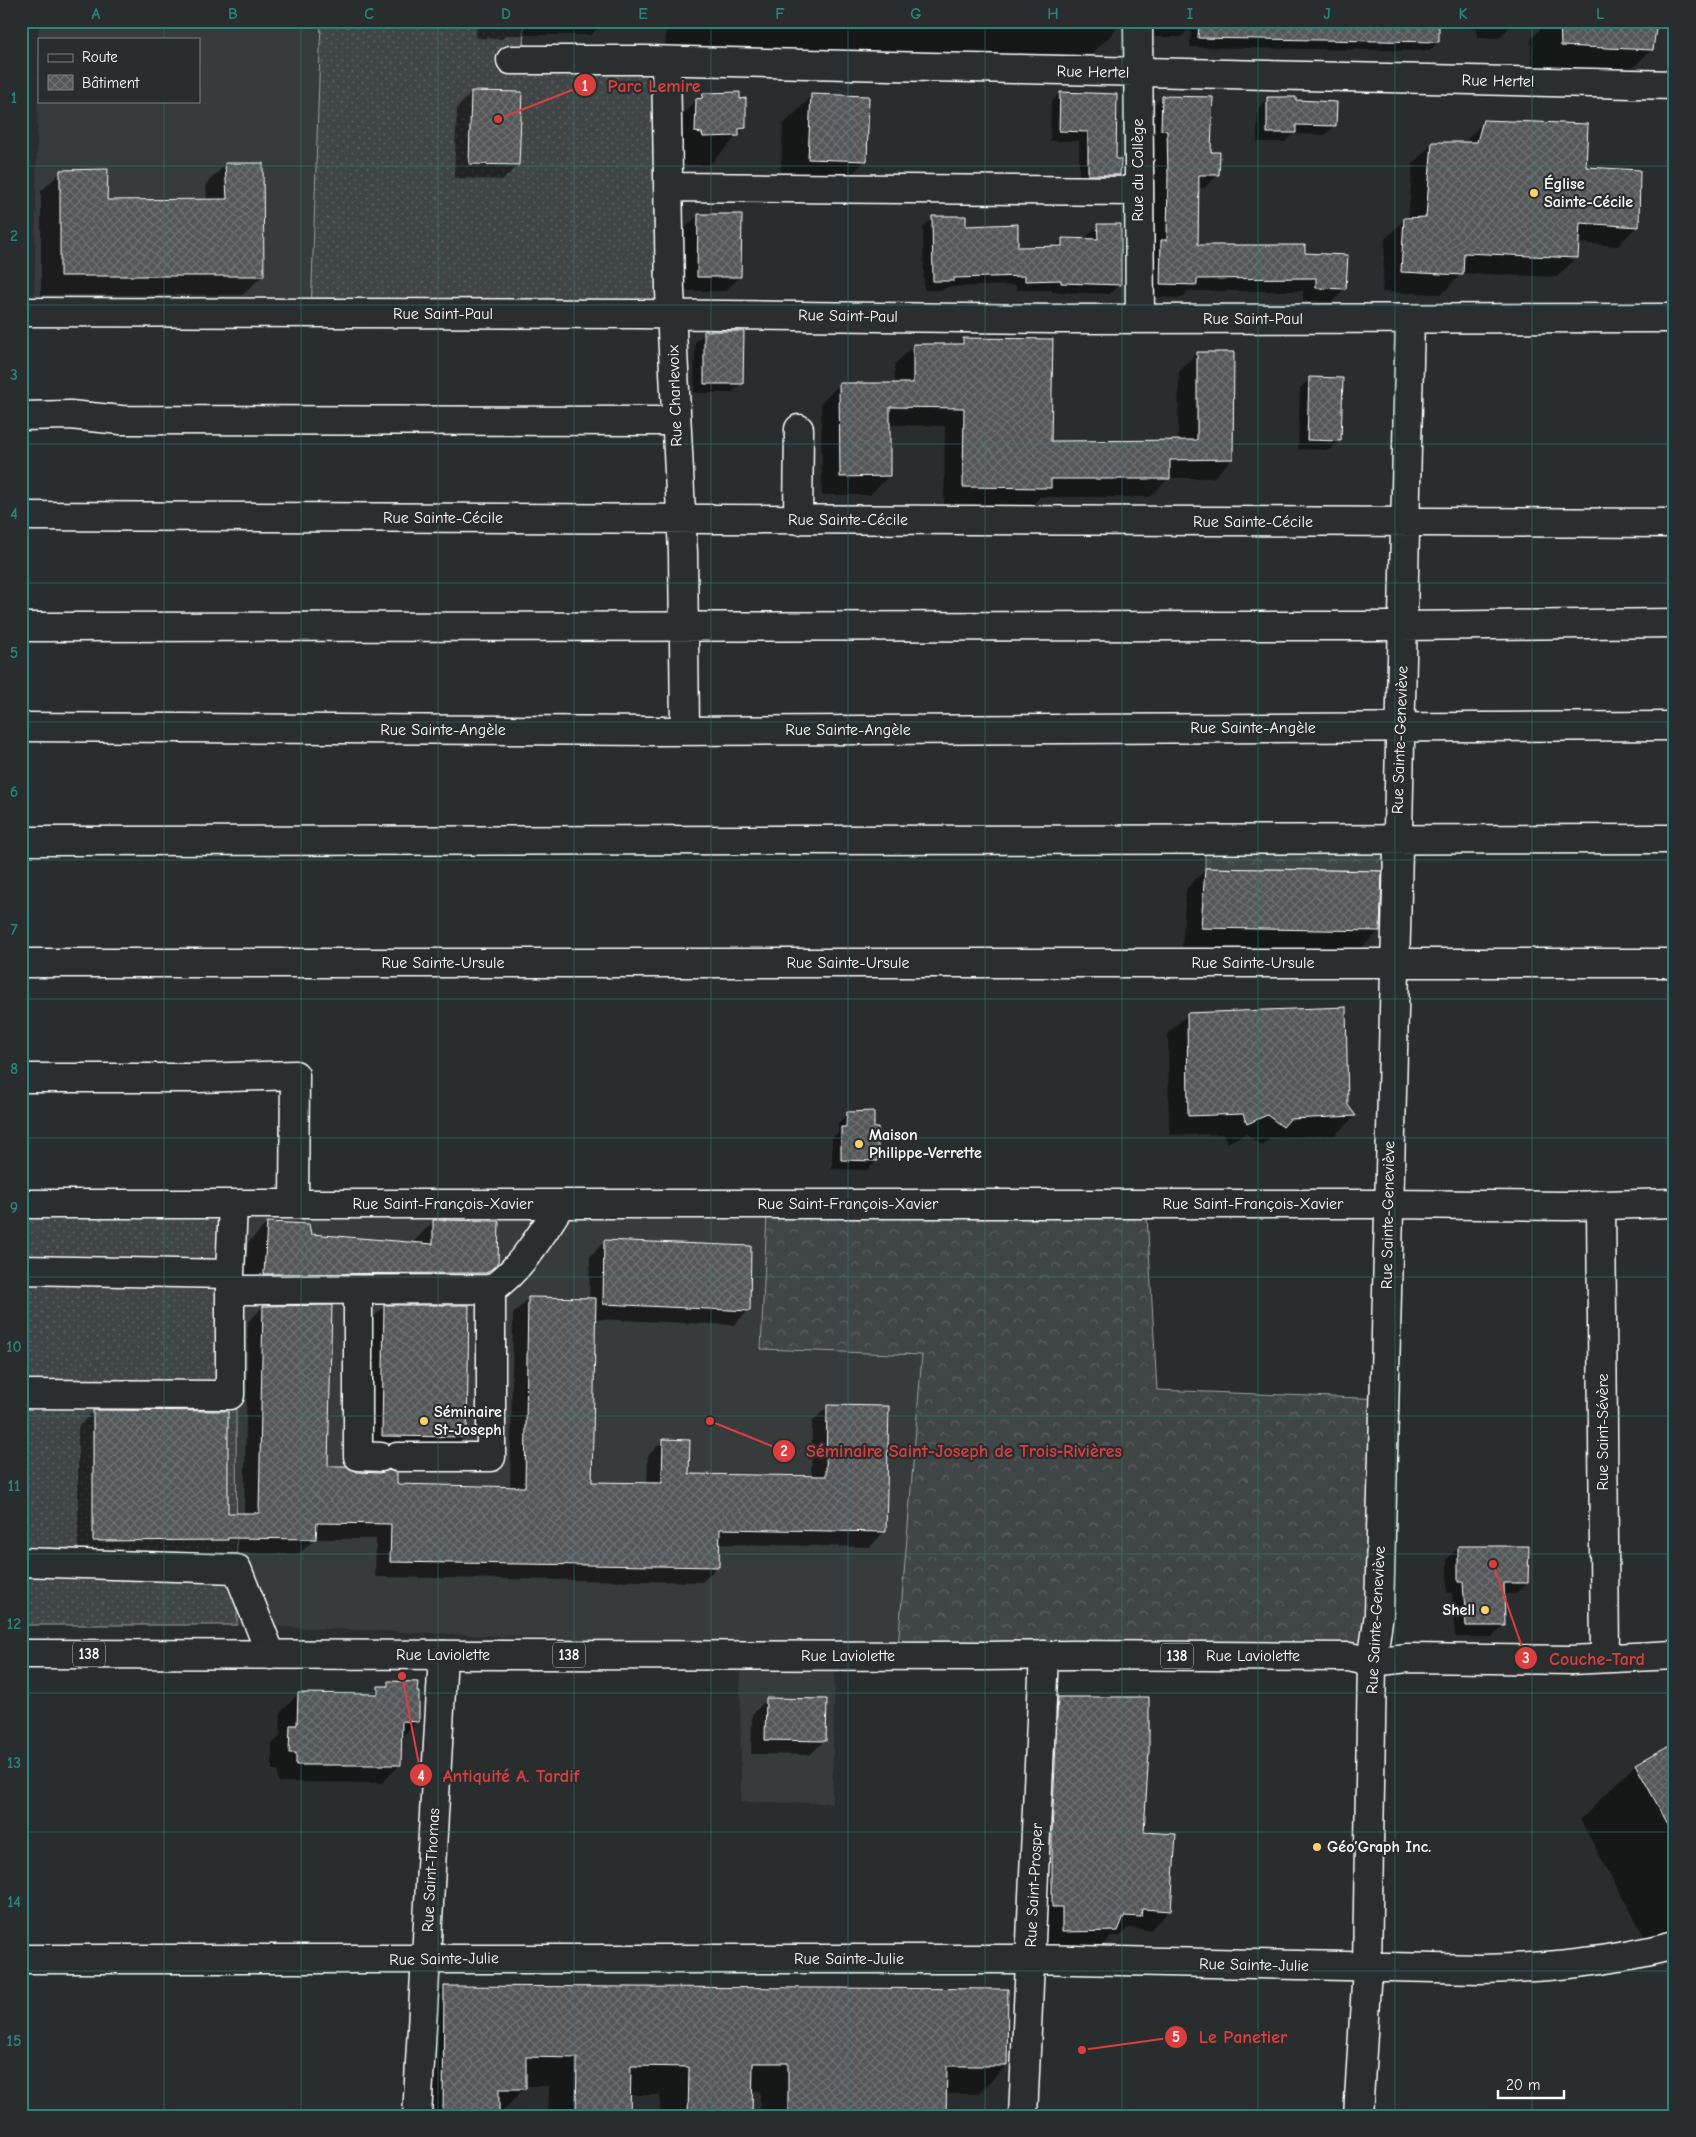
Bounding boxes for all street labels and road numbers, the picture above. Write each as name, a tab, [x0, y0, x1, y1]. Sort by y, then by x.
street label: Rue Hertel	[1057, 62, 1129, 82]
street label: Rue Hertel	[1462, 71, 1534, 91]
street label: Rue du Collège	[1129, 119, 1147, 221]
street label: Rue Saint-Paul	[393, 305, 493, 323]
street label: Rue Saint-Paul	[798, 306, 898, 326]
street label: Rue Saint-Paul	[1203, 310, 1303, 328]
street label: Rue Charlevoix	[664, 344, 686, 447]
street label: Rue Sainte-Cécile	[383, 509, 503, 527]
street label: Rue Sainte-Cécile	[788, 511, 908, 529]
street label: Rue Sainte-Cécile	[1193, 513, 1313, 531]
street label: Rue Sainte-Geneviève	[1388, 666, 1412, 814]
street label: Rue Sainte-Angèle	[1190, 719, 1316, 737]
street label: Rue Sainte-Angèle	[380, 721, 506, 739]
street label: Rue Sainte-Angèle	[785, 721, 911, 739]
street label: Rue Sainte-Ursule	[382, 954, 504, 972]
street label: Rue Sainte-Ursule	[787, 954, 909, 972]
street label: Rue Sainte-Ursule	[1192, 954, 1314, 972]
street label: Rue Sainte-Geneviève	[1378, 1141, 1398, 1289]
street label: Rue Saint-François-Xavier	[353, 1195, 534, 1213]
street label: Rue Saint-François-Xavier	[758, 1195, 939, 1213]
street label: Rue Saint-François-Xavier	[1163, 1195, 1344, 1213]
street label: Rue Saint-Sévère	[1594, 1374, 1612, 1490]
street label: Rue Sainte-Geneviève	[1363, 1545, 1389, 1695]
road number: 138	[73, 1642, 105, 1666]
road number: 138	[553, 1642, 585, 1668]
road number: 138	[1161, 1644, 1193, 1668]
street label: Rue Laviolette	[396, 1646, 490, 1664]
street label: Rue Laviolette	[801, 1647, 895, 1665]
street label: Rue Laviolette	[1206, 1647, 1300, 1665]
street label: Rue Saint-Thomas	[419, 1807, 443, 1933]
street label: Rue Saint-Prosper	[1022, 1822, 1046, 1948]
street label: Rue Sainte-Julie	[389, 1949, 499, 1969]
street label: Rue Sainte-Julie	[794, 1950, 904, 1968]
street label: Rue Sainte-Julie	[1199, 1955, 1309, 1975]

